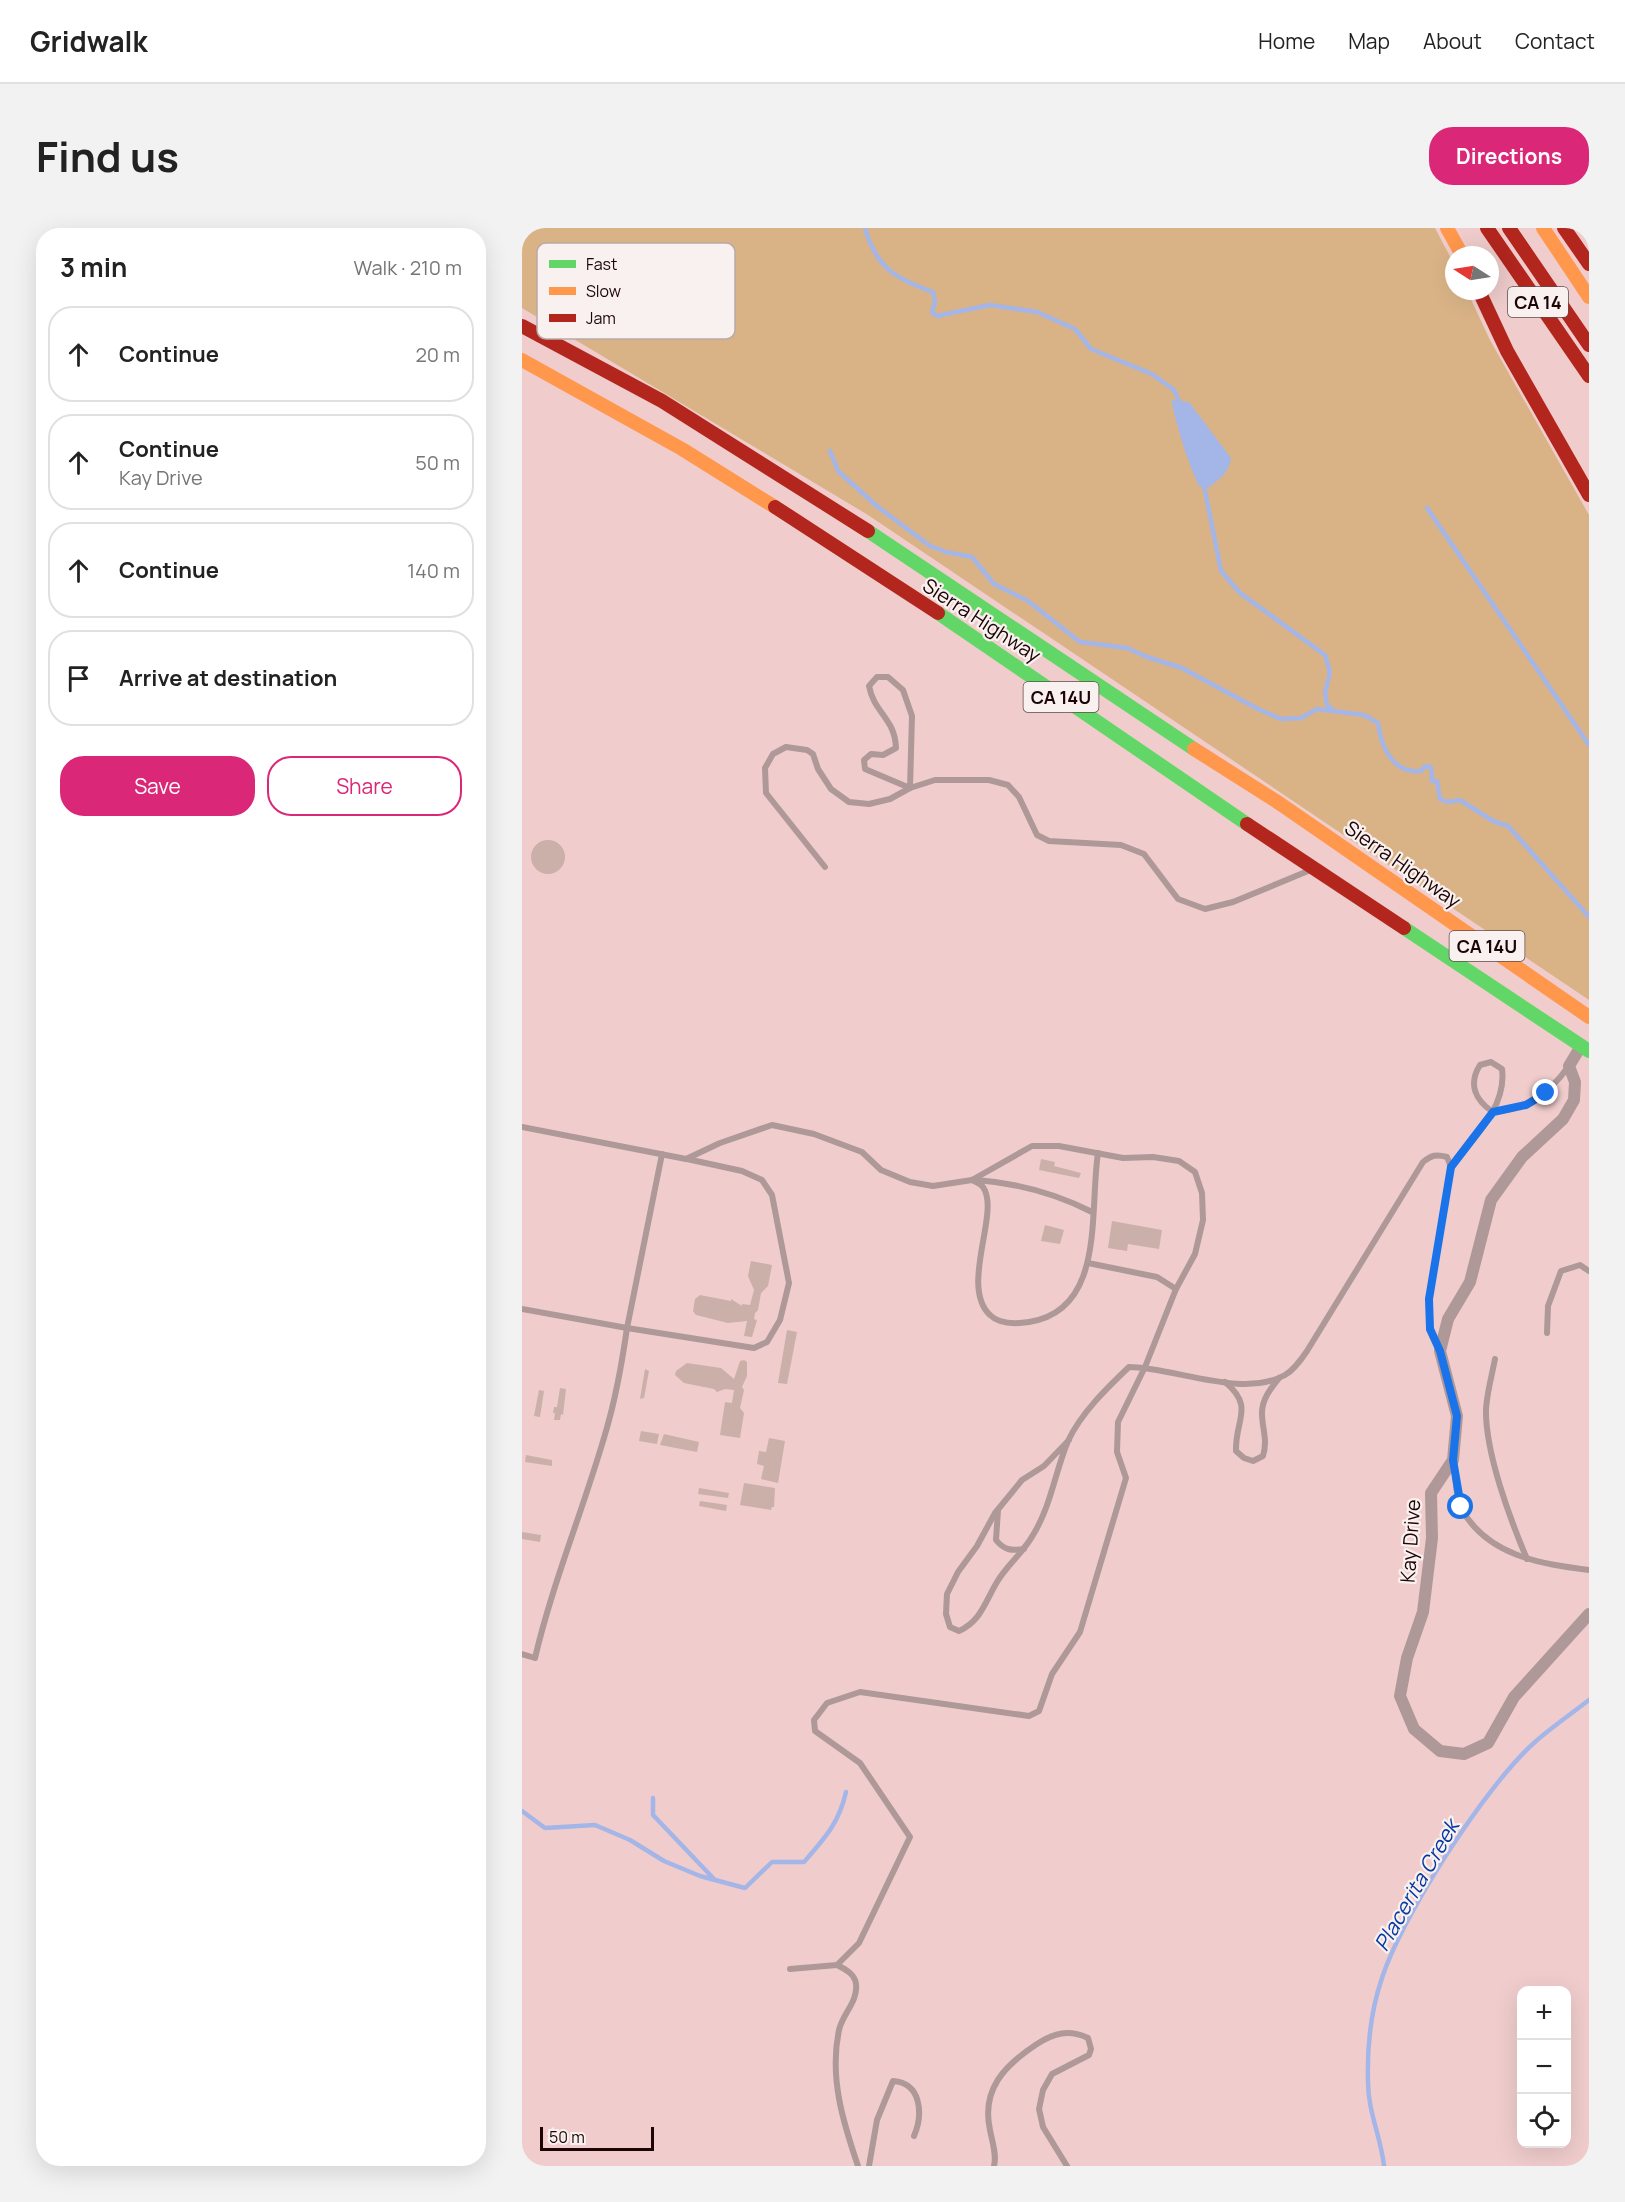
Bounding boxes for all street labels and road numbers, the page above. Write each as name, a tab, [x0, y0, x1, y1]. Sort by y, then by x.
road number: CA 14	[1508, 287, 1568, 317]
street label: Sierra Highway	[918, 572, 1047, 669]
road number: CA 14U	[1024, 682, 1098, 712]
street label: Sierra Highway	[1340, 814, 1467, 914]
road number: CA 14U	[1450, 931, 1524, 961]
street label: Kay Drive	[1394, 1498, 1426, 1584]

